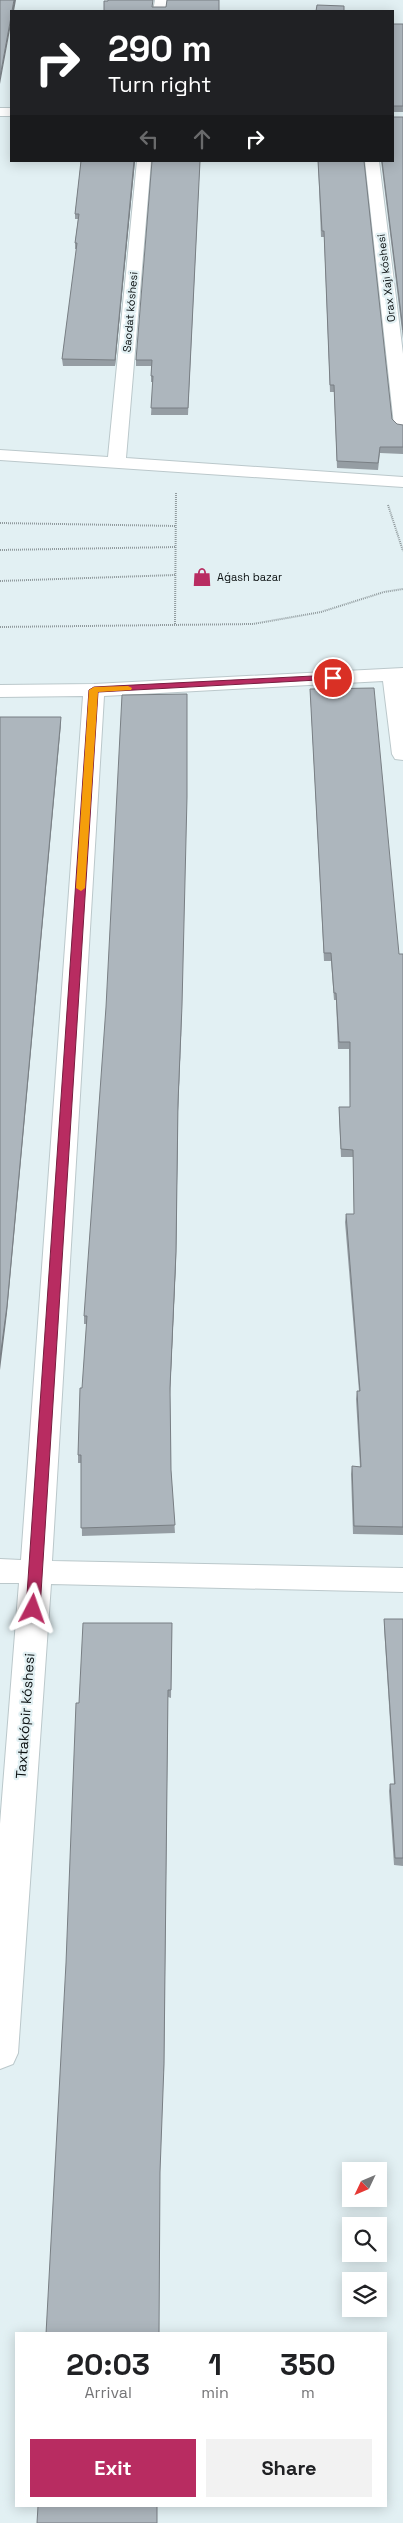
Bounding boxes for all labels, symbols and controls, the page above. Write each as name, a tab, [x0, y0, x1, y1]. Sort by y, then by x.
text: 290 m	[108, 27, 212, 71]
icon: right	[25, 30, 90, 95]
text: Turn right	[108, 70, 211, 98]
icon: left	[135, 125, 163, 153]
icon: ahead	[188, 125, 216, 153]
icon: right	[241, 125, 269, 153]
street label: Orax Xajı kóshesi	[374, 233, 398, 323]
street label: Saodat kóshesi	[120, 271, 141, 353]
shop icon: Aǵash bazar	[191, 566, 213, 588]
place label: Aǵash bazar	[217, 570, 282, 584]
pin	[312, 657, 354, 699]
icon: arrive	[319, 664, 347, 692]
position arrow	[6, 1582, 58, 1634]
street label: Taxtakópir kóshesi	[12, 1653, 38, 1779]
north arrow	[342, 2162, 388, 2208]
map controls	[342, 2162, 387, 2317]
button: search	[342, 2217, 387, 2262]
button: layers	[342, 2272, 387, 2317]
text: 20:03	[66, 2345, 150, 2384]
text: 1	[208, 2345, 222, 2384]
text: 350	[280, 2345, 336, 2384]
text: Arrival	[84, 2382, 132, 2403]
text: min	[201, 2382, 229, 2403]
text: m	[301, 2382, 315, 2403]
button: Exit	[30, 2439, 196, 2497]
button: Share	[206, 2439, 372, 2497]

